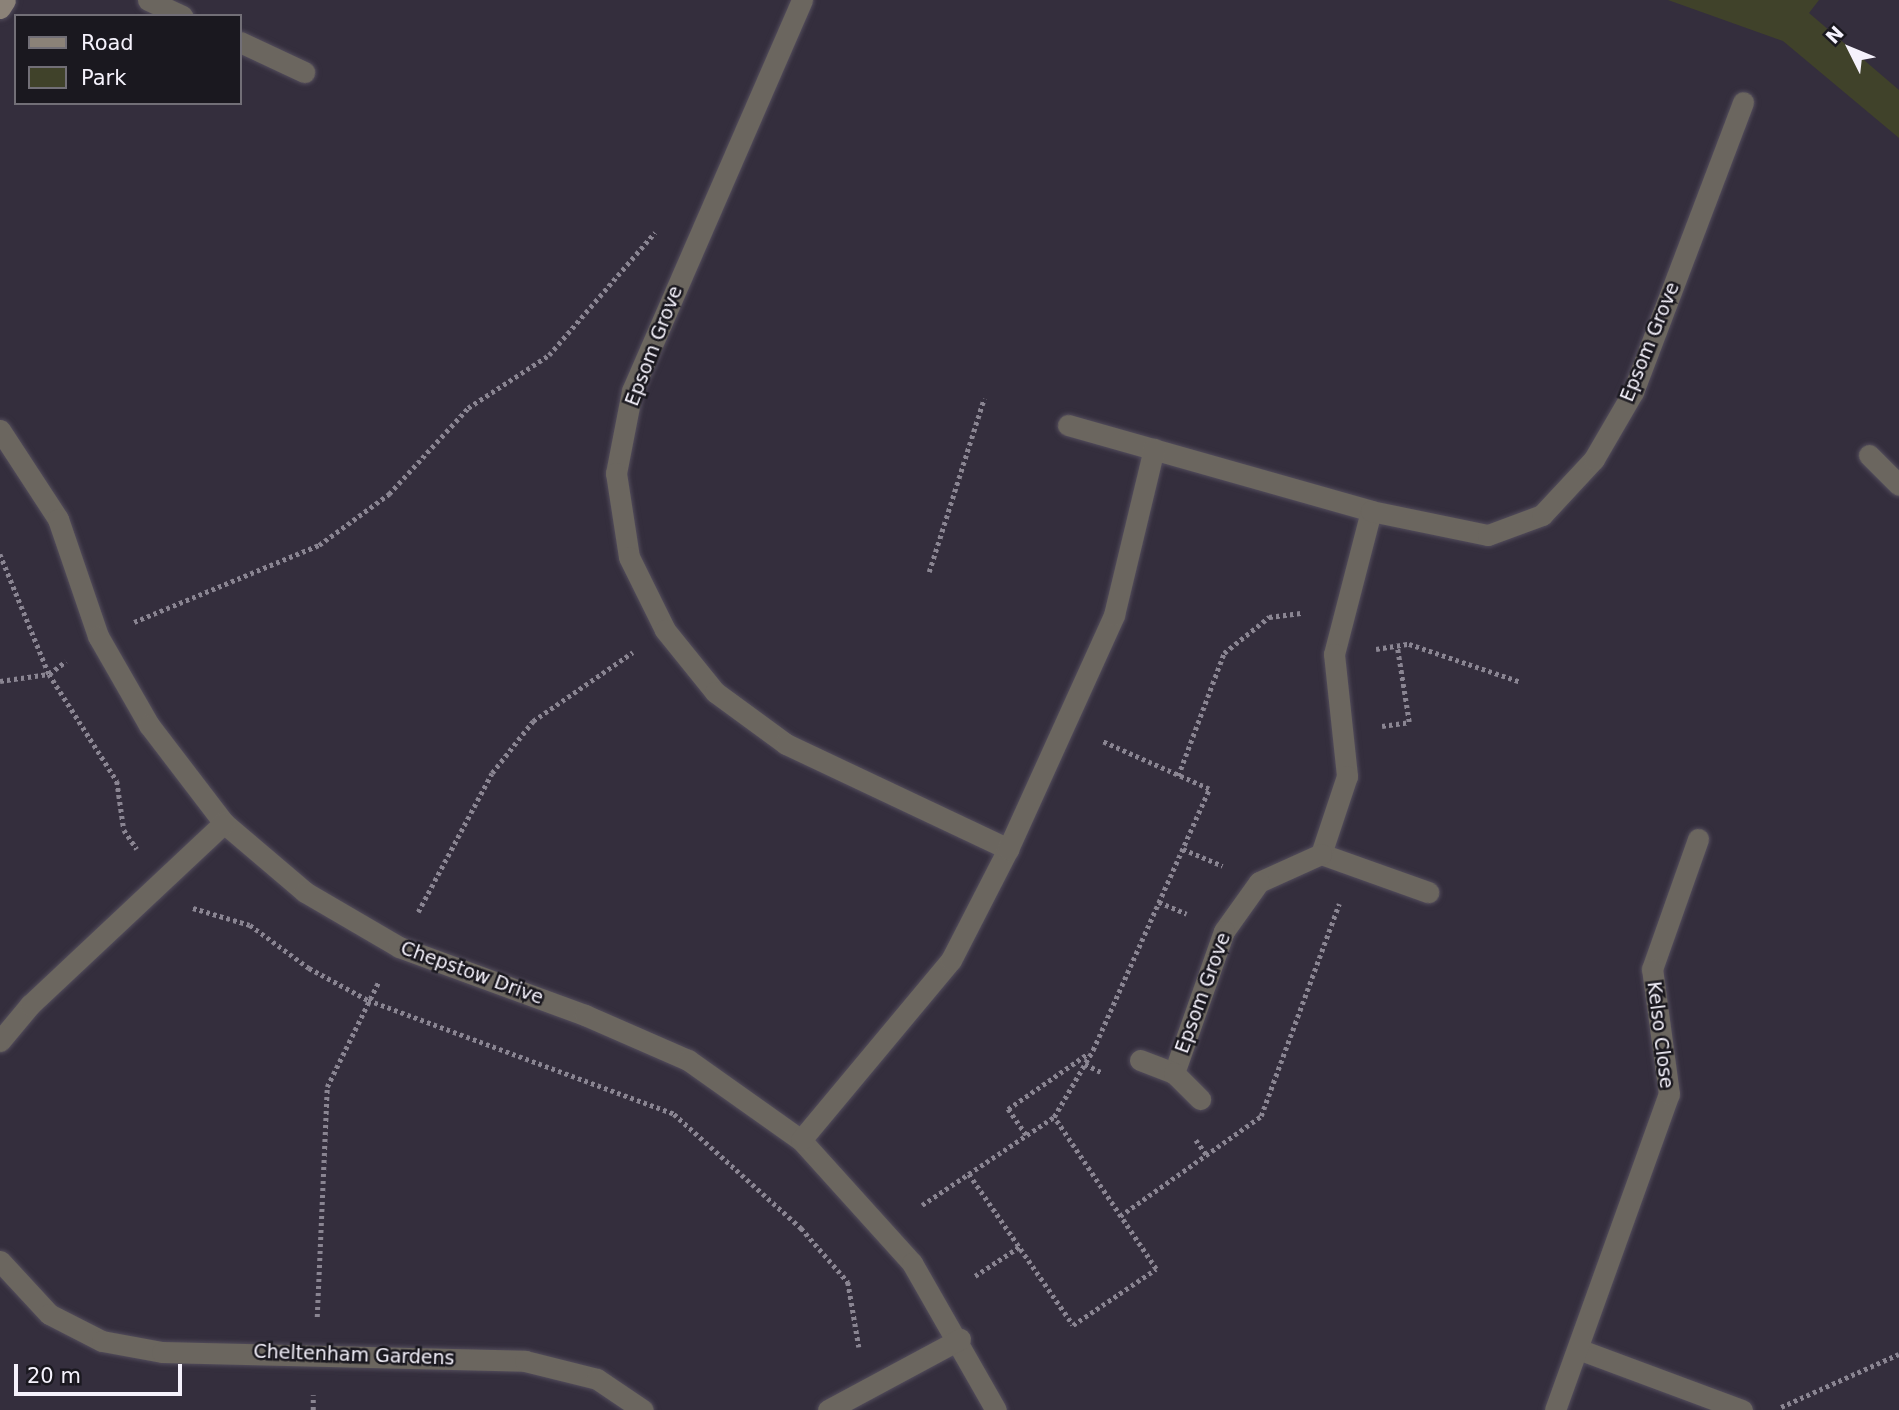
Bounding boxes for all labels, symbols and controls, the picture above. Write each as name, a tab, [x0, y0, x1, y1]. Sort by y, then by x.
legend	[14, 14, 242, 105]
north arrow	[1815, 14, 1885, 84]
text: N	[1821, 21, 1848, 48]
text: Road	[81, 31, 134, 55]
text: Park	[81, 66, 126, 90]
street label: Epsom Grove	[1616, 279, 1684, 405]
street label: Epsom Grove	[621, 283, 687, 409]
street label: Epsom Grove	[1171, 930, 1235, 1056]
street label: Chepstow Drive	[397, 937, 547, 1009]
street label: Kelso Close	[1642, 980, 1678, 1090]
street label: Cheltenham Gardens	[253, 1340, 455, 1370]
scale bar	[18, 1350, 186, 1394]
text: 20 m	[27, 1364, 81, 1388]

